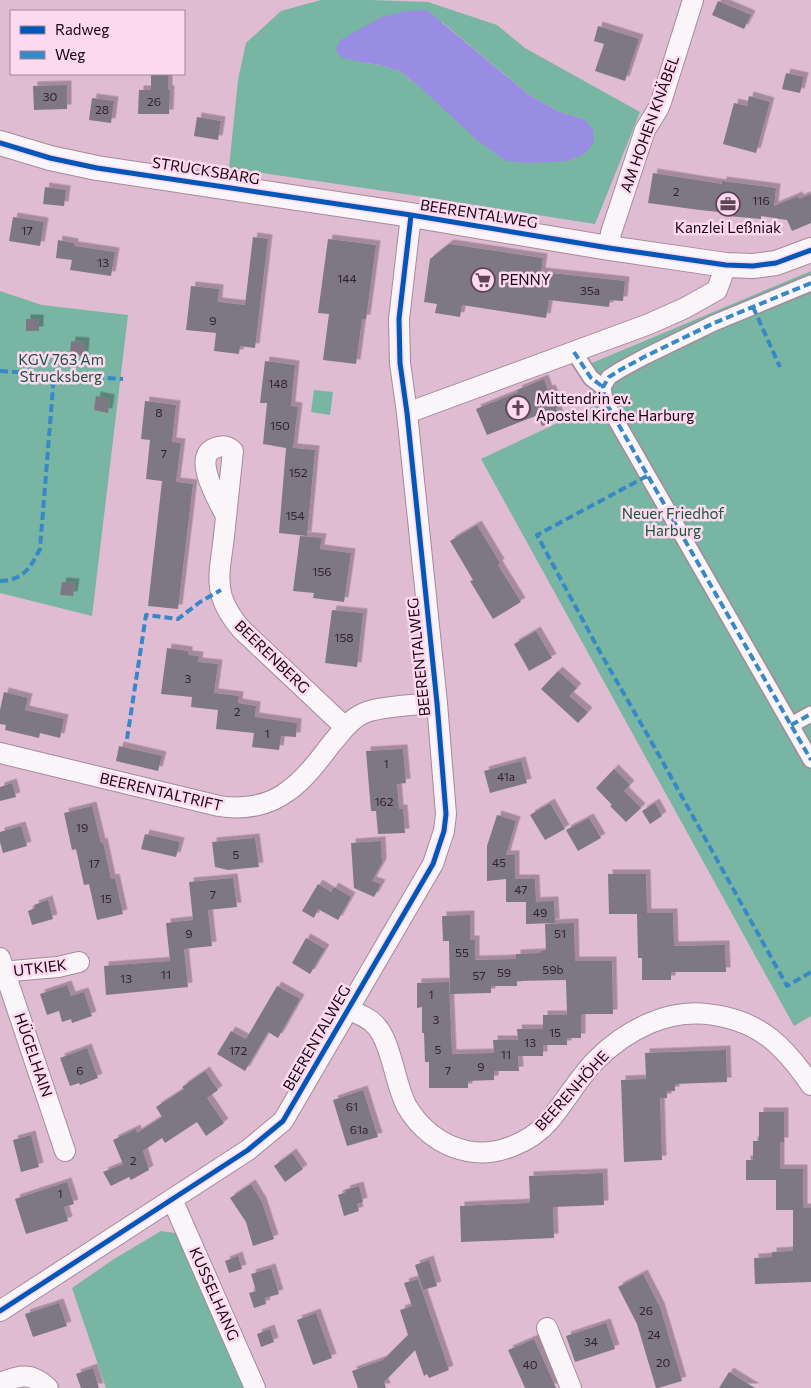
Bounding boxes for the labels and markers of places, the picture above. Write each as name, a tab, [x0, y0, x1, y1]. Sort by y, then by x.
office icon: Kanzlei Leßniak	[715, 191, 741, 217]
place label: Kanzlei Leßniak	[675, 218, 781, 236]
supermarket icon: PENNY	[470, 267, 496, 293]
place label: PENNY	[500, 270, 551, 288]
place label: Mittendrin ev. Apostel Kirche Harburg	[536, 389, 694, 424]
church icon: Mittendrin ev. Apostel Kirche Harburg	[505, 395, 531, 421]

